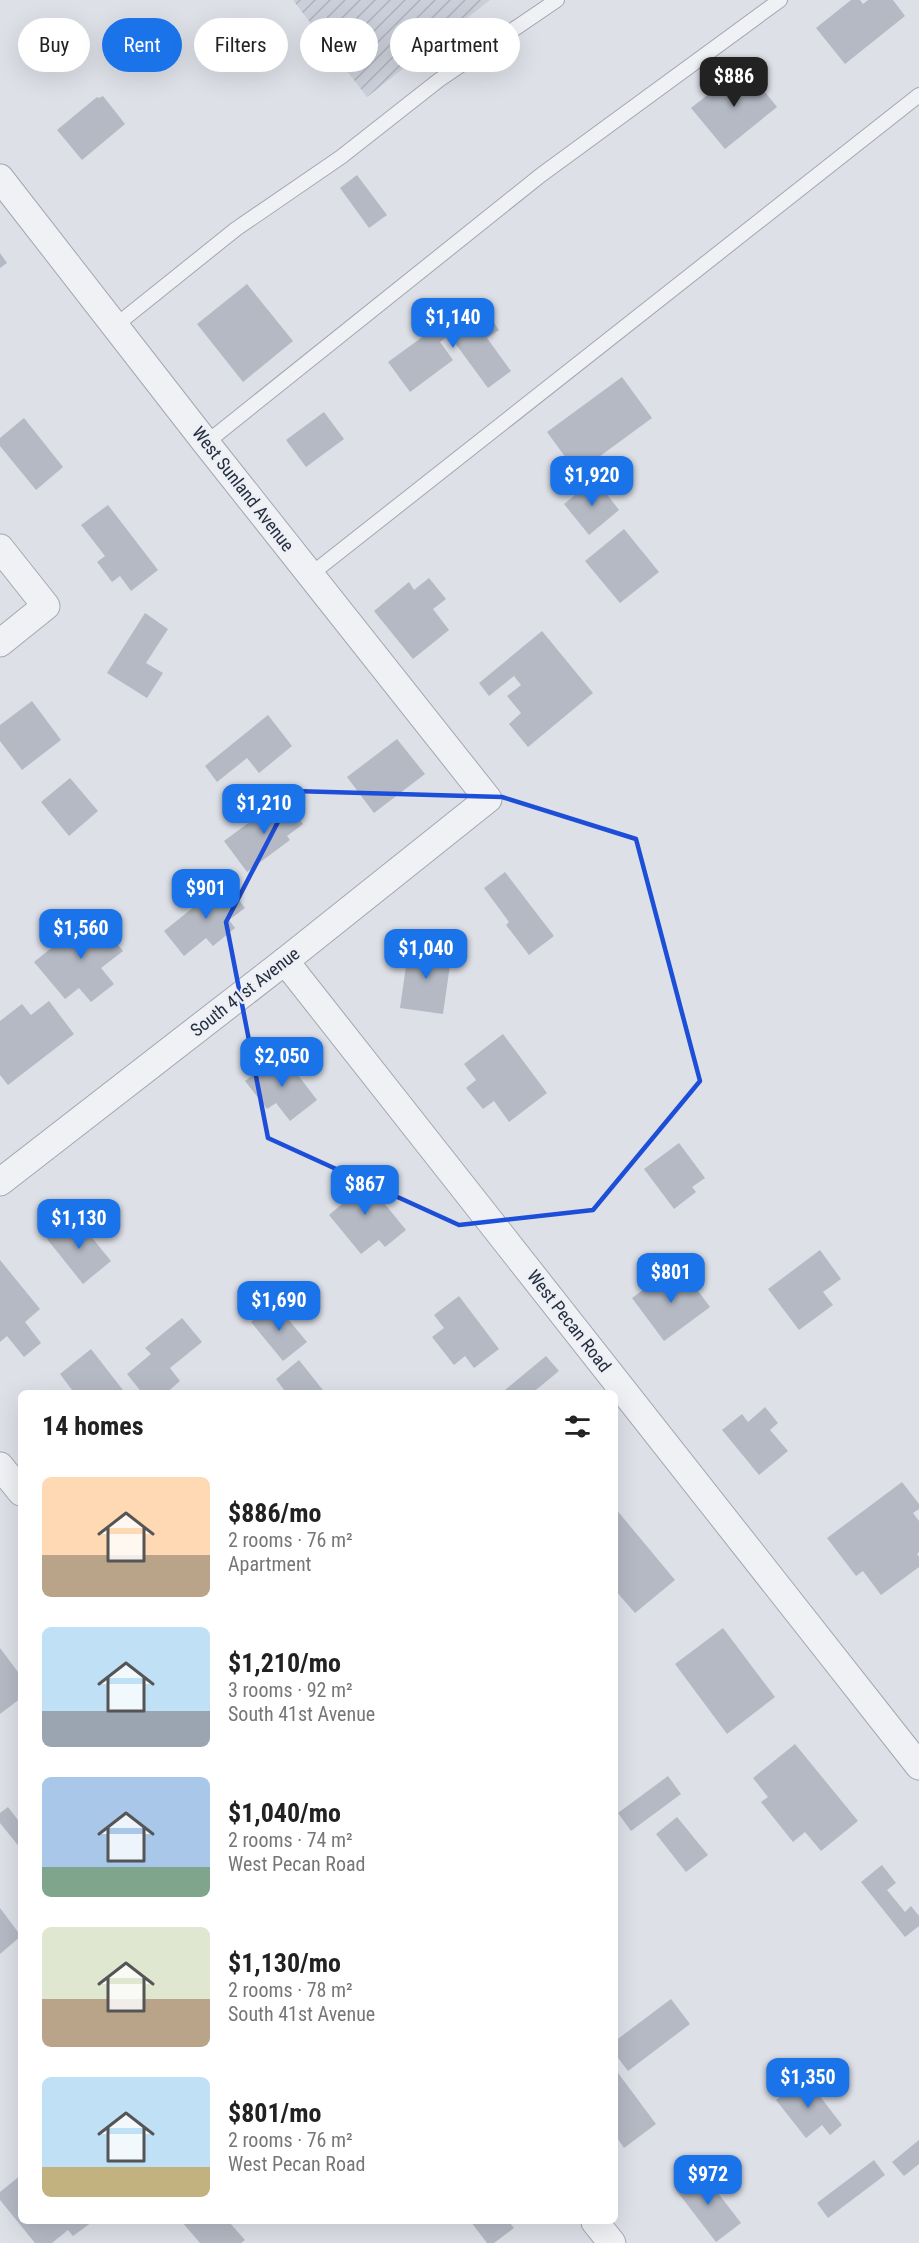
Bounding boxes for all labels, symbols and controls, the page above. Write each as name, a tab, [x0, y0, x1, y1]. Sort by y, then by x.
chip: Buy	[18, 18, 90, 72]
chip: Rent	[102, 18, 182, 72]
chip: Filters	[194, 18, 288, 72]
chip: New	[300, 18, 378, 72]
chip: Apartment	[390, 18, 520, 72]
pin: $886	[698, 57, 770, 108]
text: $886	[714, 64, 754, 88]
pin: $1,140	[404, 298, 502, 349]
text: $1,140	[425, 305, 481, 329]
street label: West Sunland Avenue	[188, 422, 299, 555]
pin: $1,920	[543, 456, 641, 507]
text: $1,920	[564, 463, 620, 487]
pin: $1,210	[215, 784, 313, 835]
text: $1,210	[236, 791, 292, 815]
pin: $901	[170, 869, 242, 920]
text: $901	[186, 876, 226, 900]
pin: $1,560	[32, 909, 130, 960]
text: $1,560	[53, 916, 109, 940]
pin: $1,040	[377, 929, 475, 980]
text: $1,040	[398, 936, 454, 960]
street label: South 41st Avenue	[186, 943, 303, 1041]
pin: $2,050	[233, 1037, 331, 1088]
text: $2,050	[254, 1044, 310, 1068]
pin: $867	[329, 1165, 401, 1216]
text: $867	[345, 1172, 385, 1196]
pin: $1,130	[30, 1199, 128, 1250]
text: $1,130	[51, 1206, 107, 1230]
pin: $801	[635, 1253, 707, 1304]
text: $801	[651, 1260, 691, 1284]
street label: West Pecan Road	[523, 1265, 616, 1376]
pin: $1,690	[230, 1281, 328, 1332]
text: $1,690	[251, 1288, 307, 1312]
icon: filters	[561, 1410, 594, 1443]
text: 14 homes	[42, 1411, 144, 1441]
text: $886/mo	[228, 1498, 321, 1528]
icon: home	[90, 1501, 162, 1573]
text: 2 rooms · 76 m²	[228, 1528, 353, 1552]
text: Apartment	[228, 1552, 312, 1576]
text: $1,210/mo	[228, 1648, 341, 1678]
icon: home	[90, 1651, 162, 1723]
text: 3 rooms · 92 m²	[228, 1678, 353, 1702]
text: South 41st Avenue	[228, 1702, 375, 1726]
text: $1,040/mo	[228, 1798, 341, 1828]
icon: home	[90, 1801, 162, 1873]
text: 2 rooms · 74 m²	[228, 1828, 353, 1852]
text: West Pecan Road	[228, 1852, 366, 1876]
text: $1,130/mo	[228, 1948, 341, 1978]
icon: home	[90, 1951, 162, 2023]
text: 2 rooms · 78 m²	[228, 1978, 353, 2002]
text: South 41st Avenue	[228, 2002, 375, 2026]
pin: $1,350	[759, 2058, 857, 2109]
text: $1,350	[780, 2065, 836, 2089]
text: $801/mo	[228, 2098, 321, 2128]
icon: home	[90, 2101, 162, 2173]
text: 2 rooms · 76 m²	[228, 2128, 353, 2152]
text: West Pecan Road	[228, 2152, 366, 2176]
pin: $972	[672, 2155, 744, 2206]
text: $972	[688, 2162, 728, 2186]

